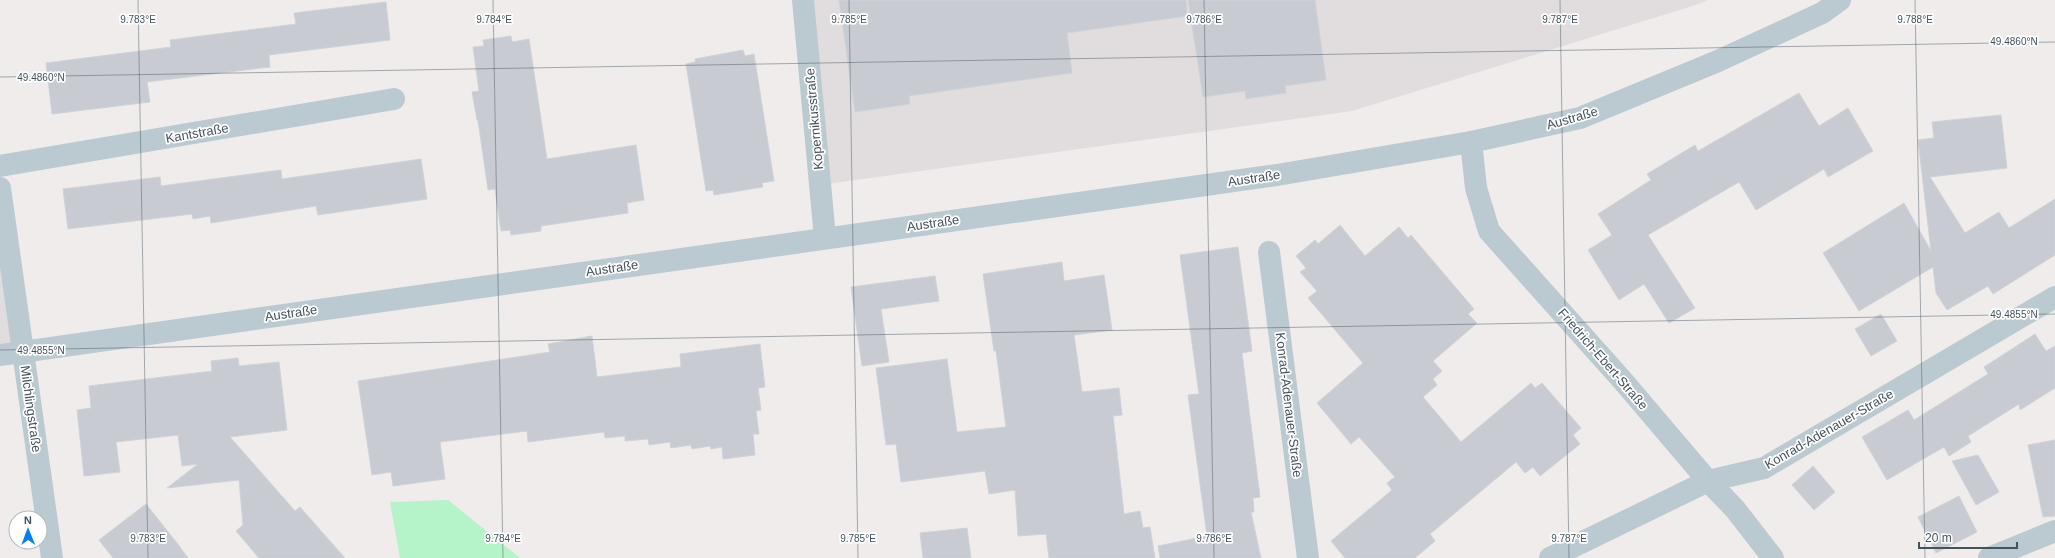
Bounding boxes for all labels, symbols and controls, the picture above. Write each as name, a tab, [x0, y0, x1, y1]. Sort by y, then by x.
text: 9.783°E	[120, 14, 156, 25]
text: 9.784°E	[476, 14, 512, 25]
text: 9.785°E	[831, 14, 867, 25]
text: 9.786°E	[1186, 14, 1222, 25]
text: 9.787°E	[1542, 14, 1578, 25]
text: 9.788°E	[1897, 14, 1933, 25]
text: 49.4860°N	[1990, 36, 2038, 47]
street label: Kopernikusstraße	[802, 68, 826, 170]
text: 49.4860°N	[17, 72, 65, 83]
street label: Austraße	[1545, 104, 1599, 132]
street label: Kantstraße	[164, 120, 230, 146]
street label: Austraße	[1227, 167, 1281, 189]
street label: Austraße	[906, 212, 960, 234]
street label: Austraße	[585, 257, 639, 279]
street label: Austraße	[264, 302, 318, 324]
street label: Friedrich-Ebert-Straße	[1555, 305, 1651, 413]
text: 49.4855°N	[1990, 309, 2038, 320]
street label: Konrad-Adenauer-Straße	[1273, 332, 1305, 478]
text: 49.4855°N	[17, 345, 65, 356]
street label: Milchlingstraße	[17, 365, 45, 453]
street label: Konrad-Adenauer-Straße	[1762, 386, 1896, 472]
north arrow	[8, 510, 48, 550]
text: N	[24, 514, 32, 526]
scale bar	[1919, 524, 2017, 550]
text: 20 m	[1925, 531, 1952, 545]
text: 9.783°E	[130, 533, 166, 544]
text: 9.784°E	[485, 533, 521, 544]
text: 9.785°E	[840, 533, 876, 544]
text: 9.786°E	[1196, 533, 1232, 544]
text: 9.787°E	[1551, 533, 1587, 544]

